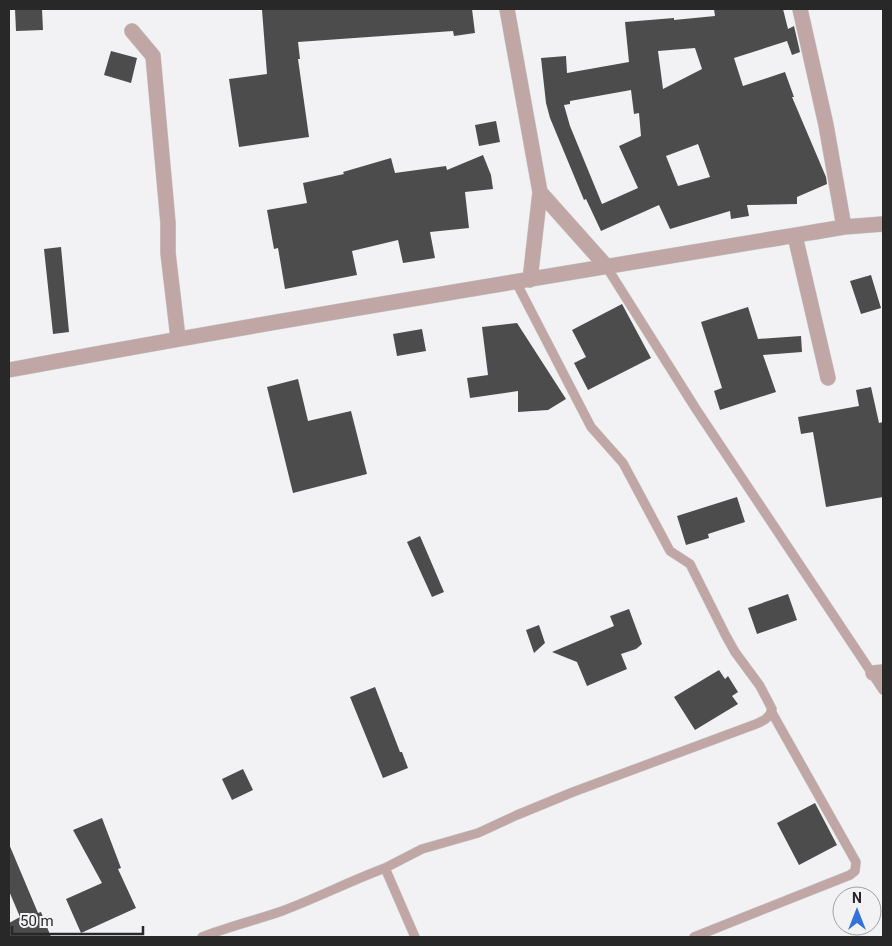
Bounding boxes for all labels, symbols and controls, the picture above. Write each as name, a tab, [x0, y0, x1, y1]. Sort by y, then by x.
north arrow	[832, 886, 882, 936]
text: N	[852, 890, 862, 906]
scale bar	[12, 904, 144, 936]
text: 50 m	[20, 912, 54, 930]

